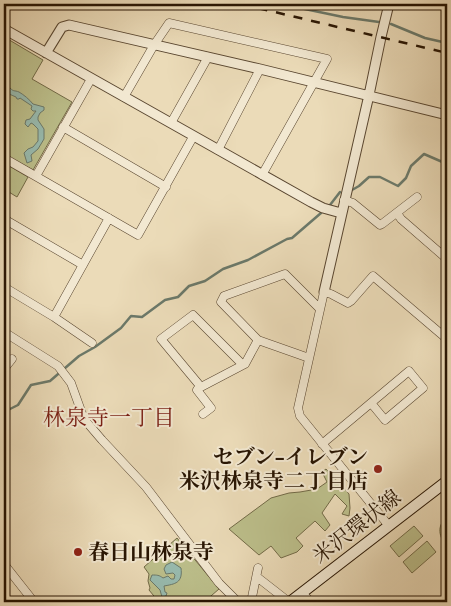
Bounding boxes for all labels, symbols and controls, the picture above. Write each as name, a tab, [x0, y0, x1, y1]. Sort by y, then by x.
district label: 林泉寺一丁目	[43, 403, 175, 433]
place label: セブン-イレブン 米沢林泉寺二丁目店	[179, 443, 368, 496]
marker: セブン-イレブン 米沢林泉寺二丁目店	[372, 463, 384, 475]
street label: 米沢環状線	[307, 483, 407, 571]
place label: 春日山林泉寺	[88, 538, 214, 567]
marker: 春日山林泉寺	[72, 546, 84, 558]

